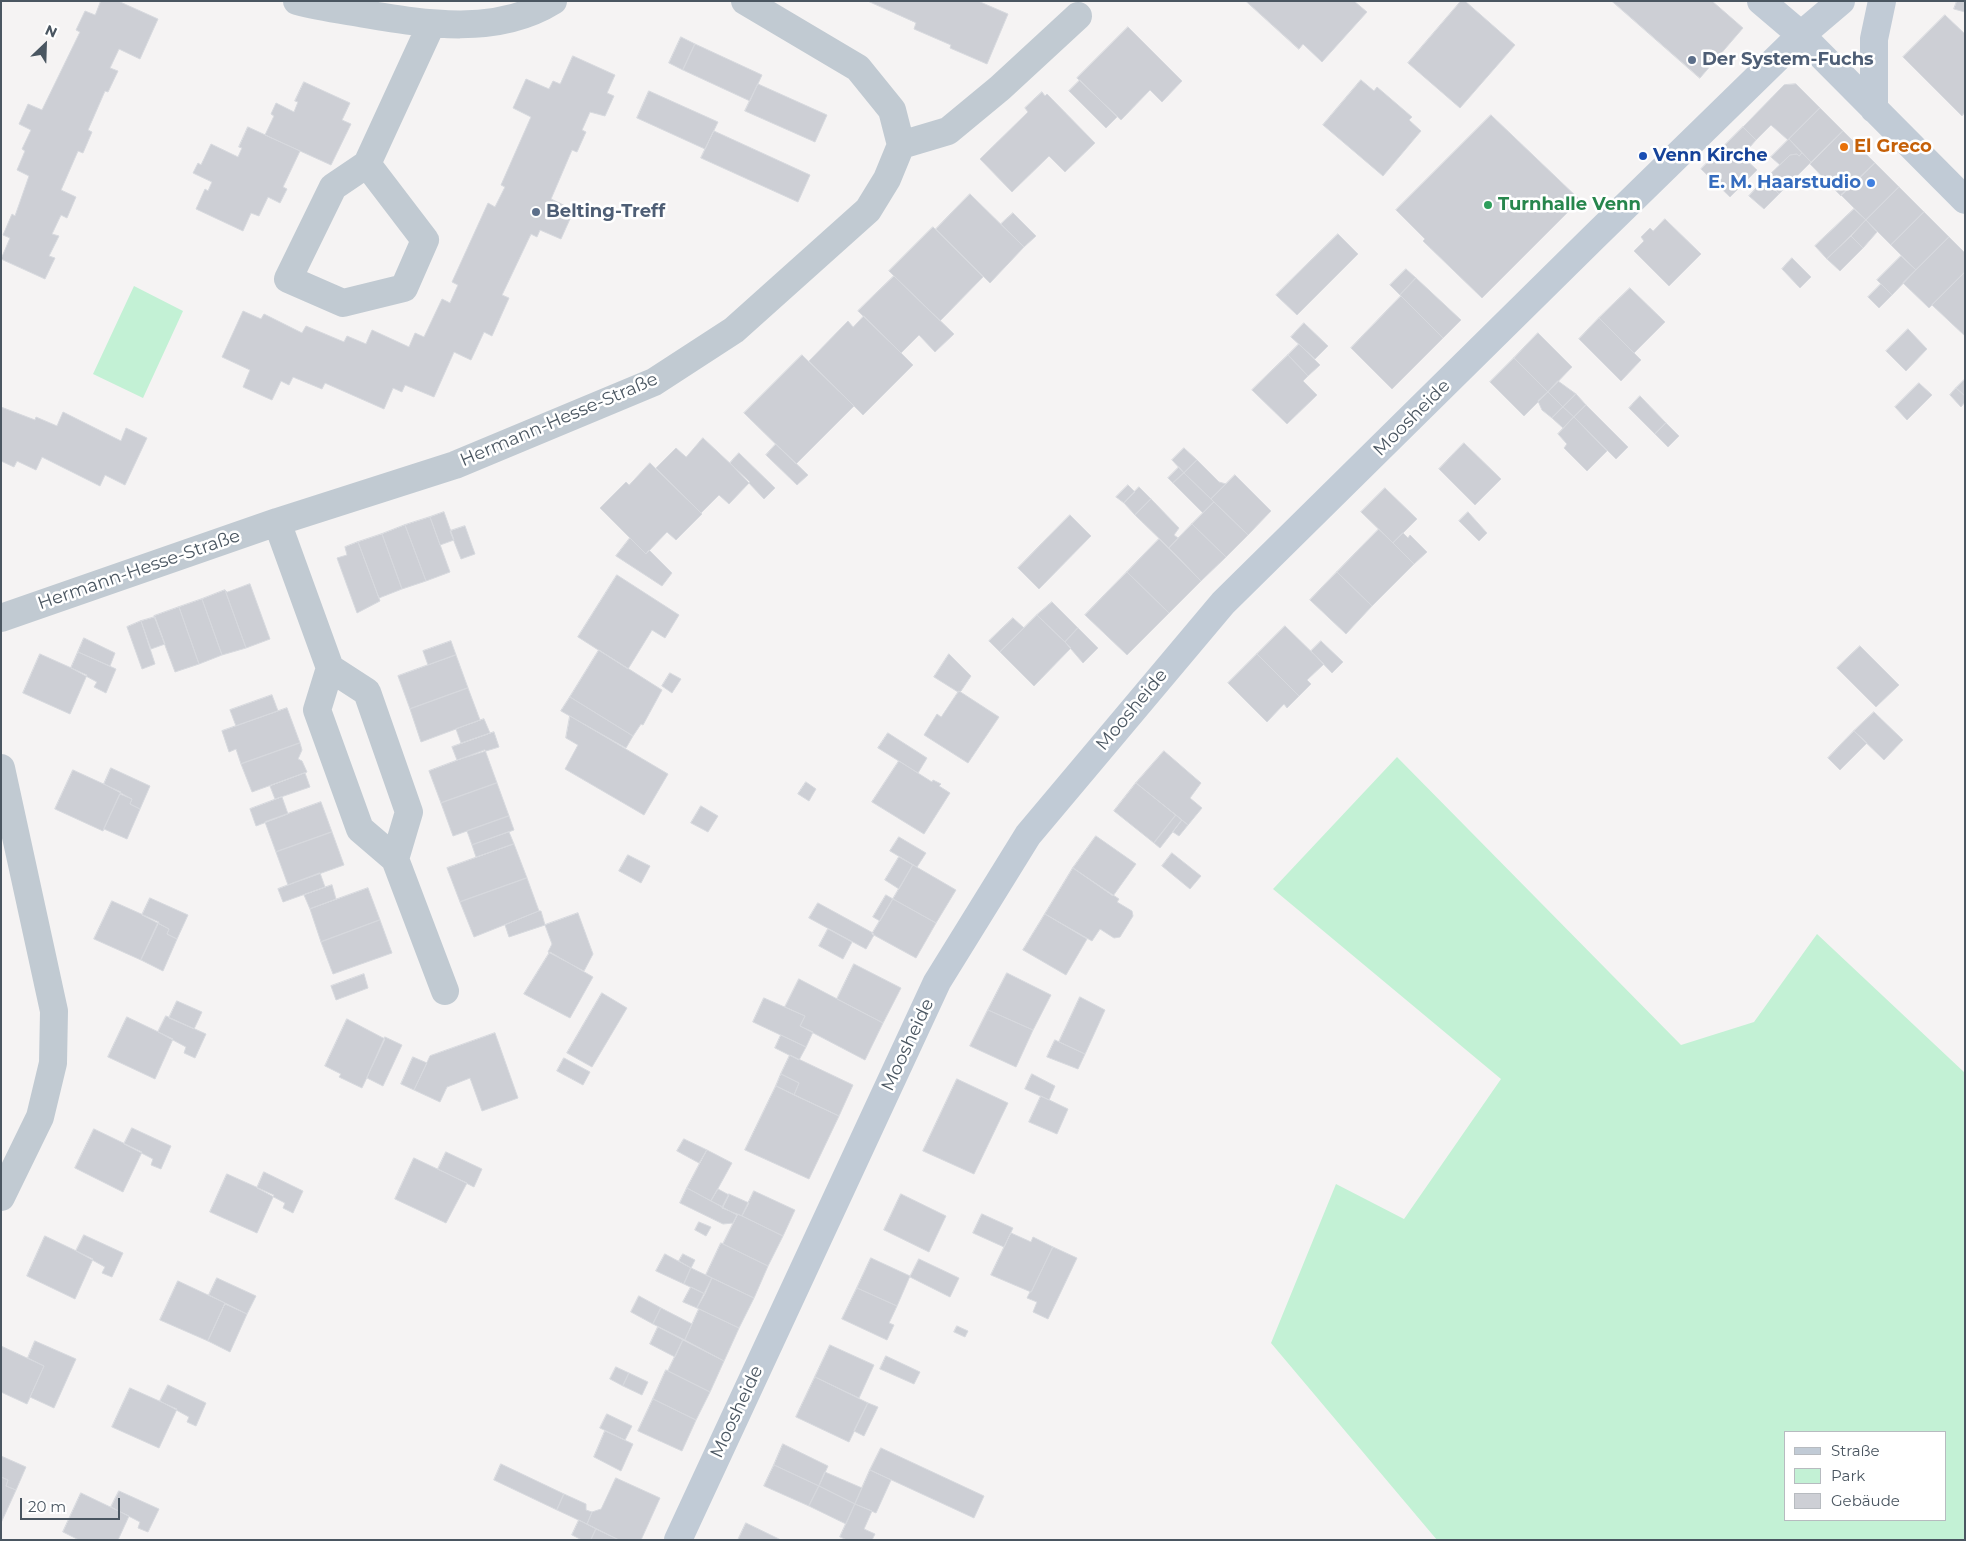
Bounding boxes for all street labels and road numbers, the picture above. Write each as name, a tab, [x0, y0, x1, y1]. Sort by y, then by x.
street label: Hermann-Hesse-Straße	[457, 369, 661, 471]
street label: Moosheide	[1369, 375, 1455, 461]
street label: Hermann-Hesse-Straße	[35, 525, 243, 615]
street label: Moosheide	[1092, 665, 1172, 755]
street label: Moosheide	[877, 995, 939, 1095]
street label: Moosheide	[706, 1362, 768, 1462]

